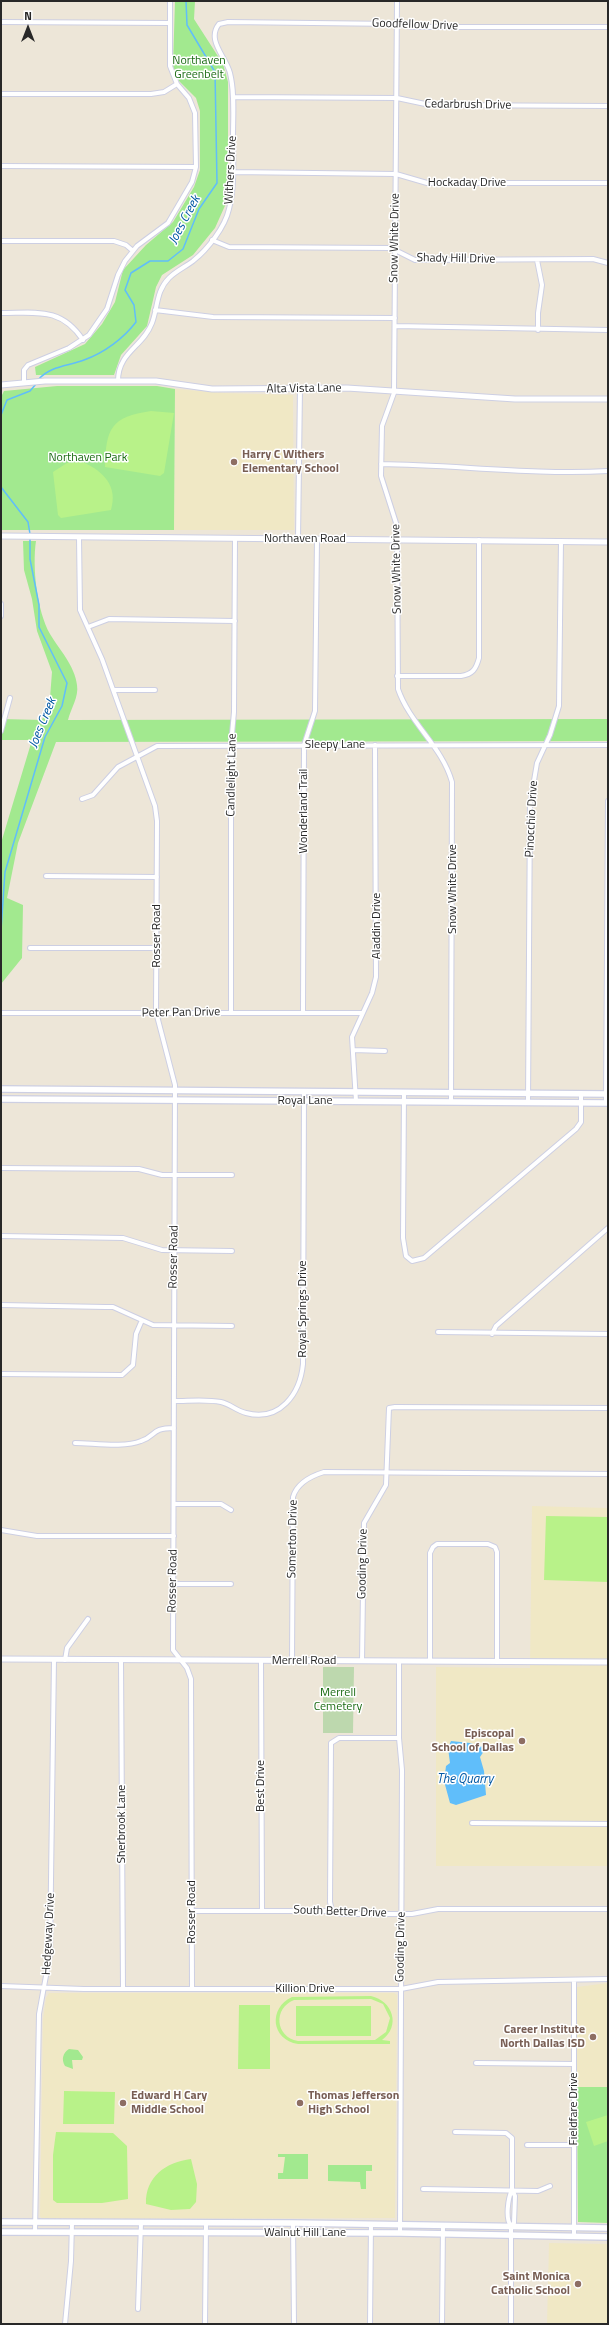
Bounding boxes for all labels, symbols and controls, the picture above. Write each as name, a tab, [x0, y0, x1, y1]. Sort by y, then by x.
north arrow	[8, 8, 48, 48]
text: N	[24, 8, 32, 24]
street label: Goodfellow Drive	[372, 16, 458, 34]
park label: Northaven Greenbelt	[172, 54, 226, 82]
street label: Cedarbrush Drive	[425, 97, 511, 113]
street label: Withers Drive	[222, 135, 240, 205]
street label: Hockaday Drive	[428, 176, 506, 190]
water label: Joes Creek	[166, 193, 204, 247]
street label: Snow White Drive	[387, 193, 403, 283]
street label: Shady Hill Drive	[416, 251, 496, 267]
street label: Alta Vista Lane	[266, 381, 342, 397]
place label: Harry C Withers Elementary School	[242, 448, 339, 476]
park label: Northaven Park	[49, 451, 127, 465]
marker: Harry C Withers Elementary School	[229, 457, 239, 467]
street label: Snow White Drive	[389, 524, 405, 614]
street label: Northaven Road	[264, 532, 346, 546]
water label: Joes Creek	[26, 696, 60, 750]
street label: Candlelight Lane	[224, 733, 240, 817]
street label: Sleepy Lane	[305, 738, 365, 752]
street label: Wonderland Trail	[297, 769, 311, 853]
street label: Pinocchio Drive	[523, 780, 541, 858]
street label: Snow White Drive	[446, 844, 460, 934]
street label: Aladdin Drive	[370, 893, 384, 959]
street label: Rosser Road	[150, 904, 164, 968]
street label: Peter Pan Drive	[142, 1005, 220, 1021]
street label: Royal Lane	[278, 1094, 332, 1108]
street label: Rosser Road	[166, 1225, 182, 1289]
street label: Royal Springs Drive	[296, 1260, 310, 1358]
street label: Somerton Drive	[285, 1499, 301, 1579]
street label: Gooding Drive	[355, 1529, 371, 1599]
street label: Rosser Road	[165, 1549, 181, 1613]
street label: Merrell Road	[272, 1654, 336, 1668]
park label: Merrell Cemetery	[314, 1686, 362, 1714]
place label: Episcopal School of Dallas	[431, 1727, 514, 1755]
marker: Episcopal School of Dallas	[517, 1736, 527, 1746]
street label: Best Drive	[254, 1760, 268, 1812]
water label: The Quarry	[437, 1772, 493, 1788]
street label: Sherbrook Lane	[115, 1785, 129, 1863]
street label: Rosser Road	[185, 1880, 199, 1944]
street label: Hedgeway Drive	[40, 1893, 58, 1975]
street label: South Better Drive	[293, 1903, 387, 1921]
street label: Gooding Drive	[393, 1912, 409, 1982]
street label: Killion Drive	[275, 1982, 335, 1996]
place label: Career Institute North Dallas ISD	[500, 2023, 585, 2051]
marker: Career Institute North Dallas ISD	[588, 2032, 598, 2042]
street label: Fieldfare Drive	[567, 2072, 581, 2146]
place label: Edward H Cary Middle School	[131, 2089, 207, 2117]
place label: Thomas Jefferson High School	[308, 2089, 399, 2117]
marker: Edward H Cary Middle School	[118, 2098, 128, 2108]
marker: Thomas Jefferson High School	[295, 2098, 305, 2108]
street label: Walnut Hill Lane	[264, 2226, 346, 2240]
place label: Saint Monica Catholic School	[491, 2270, 570, 2298]
marker: Saint Monica Catholic School	[573, 2279, 583, 2289]

